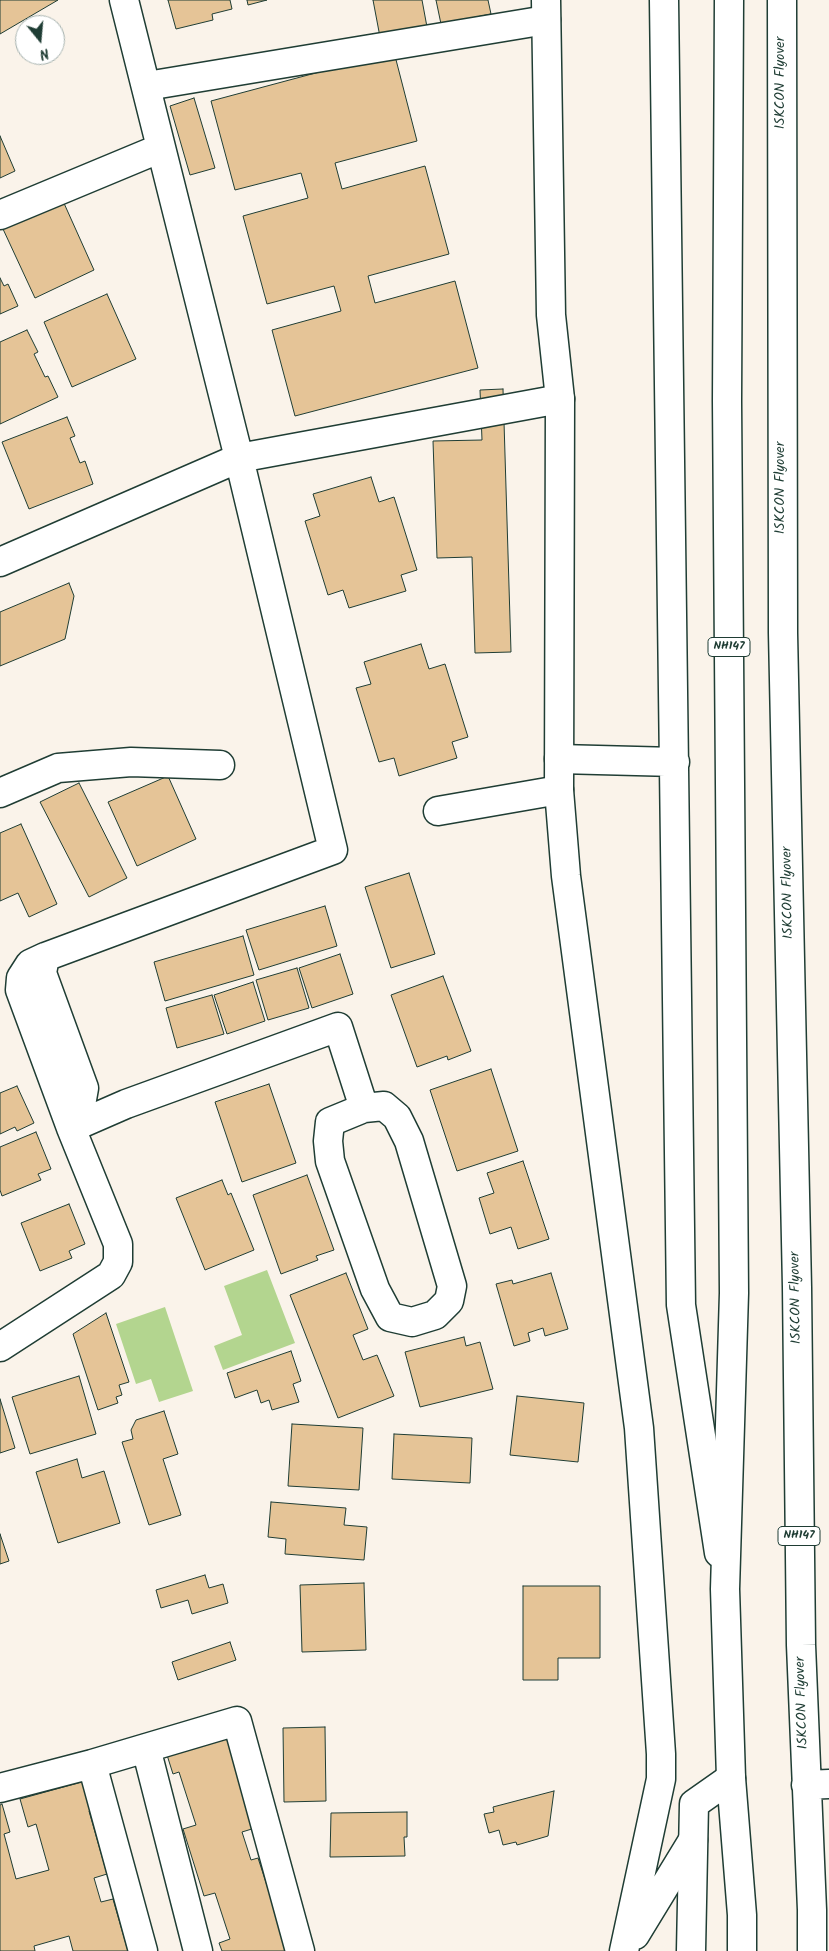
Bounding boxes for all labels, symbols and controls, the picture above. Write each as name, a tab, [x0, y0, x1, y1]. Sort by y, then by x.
north arrow	[15, 15, 65, 65]
street label: ISKCON Flyover	[774, 37, 790, 129]
text: N	[37, 42, 52, 65]
street label: ISKCON Flyover	[774, 442, 790, 534]
road number: NH147	[708, 638, 750, 656]
street label: ISKCON Flyover	[780, 847, 798, 939]
street label: ISKCON Flyover	[788, 1252, 806, 1344]
road number: NH147	[778, 1526, 820, 1545]
street label: ISKCON Flyover	[793, 1656, 813, 1750]

